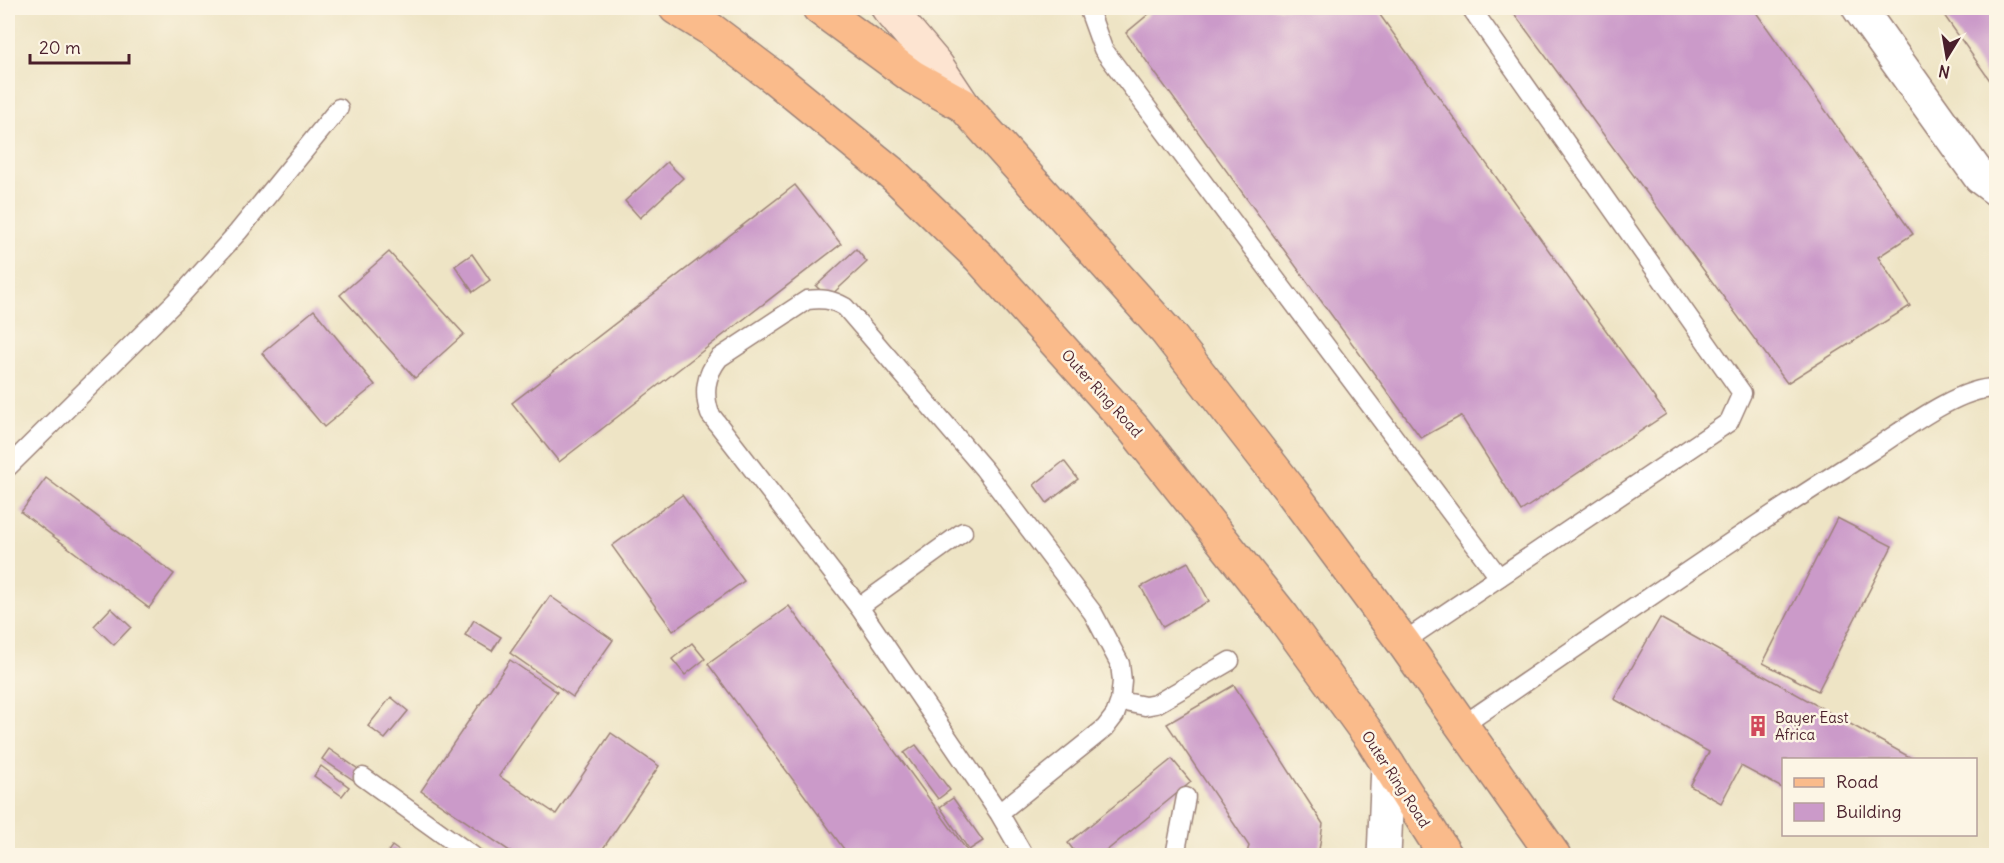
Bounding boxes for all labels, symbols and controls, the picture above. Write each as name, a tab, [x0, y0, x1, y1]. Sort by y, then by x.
scale bar	[30, 27, 129, 65]
north arrow	[1917, 27, 1977, 87]
text: 20 m	[39, 36, 81, 59]
text: N	[1937, 61, 1951, 83]
street label: Outer Ring Road	[1058, 345, 1147, 441]
place label: Bayer East Africa	[1775, 708, 1849, 744]
building icon: Bayer East Africa	[1746, 714, 1770, 738]
street label: Outer Ring Road	[1358, 727, 1434, 831]
legend	[1782, 758, 1977, 836]
text: Road	[1836, 770, 1879, 793]
text: Building	[1836, 800, 1901, 823]

